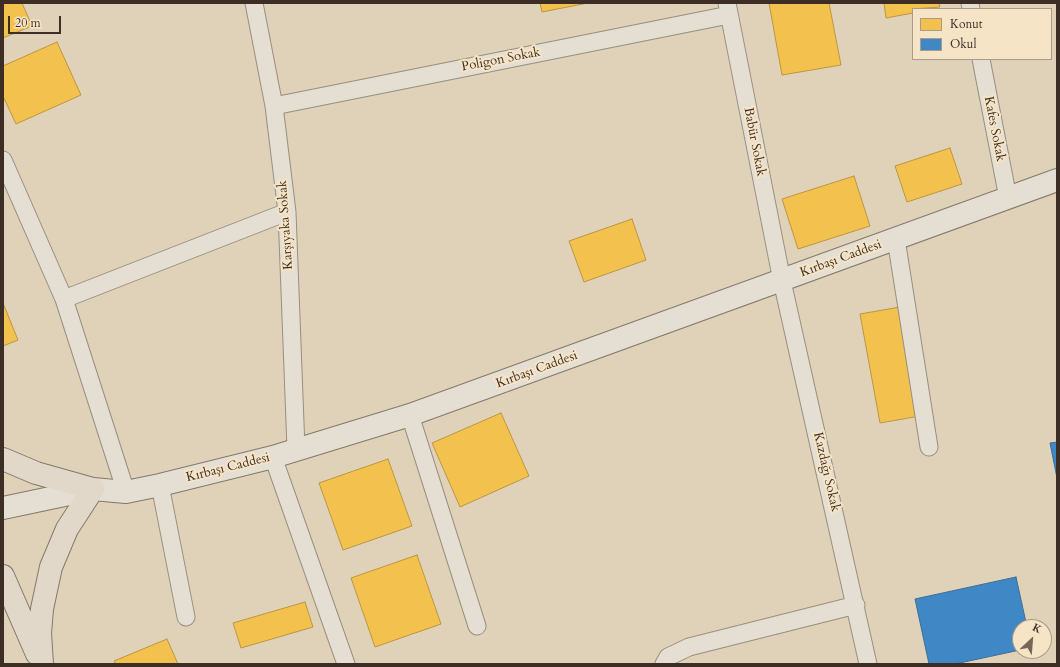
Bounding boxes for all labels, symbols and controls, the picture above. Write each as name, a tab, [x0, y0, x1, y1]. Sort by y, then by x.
scale bar	[10, 8, 63, 34]
legend	[912, 8, 1052, 60]
text: 20 m	[15, 15, 41, 31]
text: Konut	[950, 16, 983, 32]
text: Okul	[950, 36, 976, 52]
street label: Poligon Sokak	[460, 45, 542, 75]
street label: Kafes Sokak	[980, 95, 1008, 163]
street label: Babür Sokak	[740, 106, 768, 178]
street label: Karşıyaka Sokak	[275, 180, 297, 270]
street label: Kırbaşı Caddesi	[798, 237, 884, 281]
street label: Kırbaşı Caddesi	[494, 348, 580, 392]
street label: Kazdağı Sokak	[809, 431, 843, 513]
street label: Kırbaşı Caddesi	[185, 450, 271, 486]
north arrow	[1012, 619, 1052, 659]
text: K	[1030, 620, 1044, 637]

